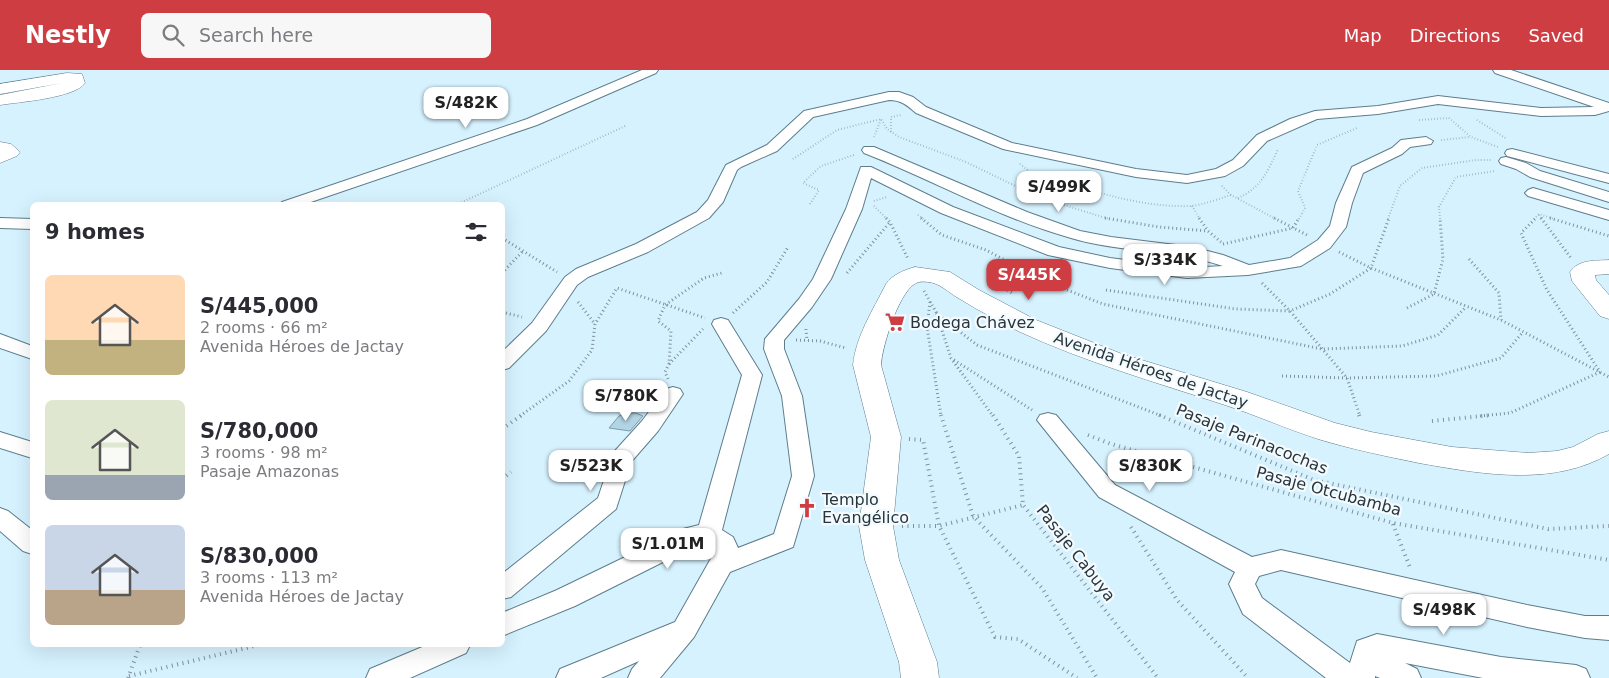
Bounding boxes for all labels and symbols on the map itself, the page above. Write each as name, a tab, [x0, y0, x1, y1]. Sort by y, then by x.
pin: S/482K	[425, 87, 507, 129]
pin: S/499K	[1018, 170, 1100, 213]
pin: S/334K	[1124, 244, 1206, 286]
pin: S/445K	[988, 258, 1070, 301]
supermarket icon: Bodega Chávez	[884, 311, 906, 333]
place label: Bodega Chávez	[910, 313, 1035, 332]
street label: Avenida Héroes de Jactay	[1051, 328, 1251, 412]
pin: S/780K	[585, 380, 667, 422]
street label: Pasaje Parinacochas	[1174, 400, 1330, 478]
pin: S/523K	[550, 450, 632, 492]
pin: S/830K	[1109, 450, 1191, 492]
street label: Pasaje Otcubamba	[1254, 462, 1404, 520]
place label: Templo Evangélico	[821, 490, 909, 527]
church icon: Templo Evangélico	[796, 497, 818, 519]
street label: Pasaje Cabuya	[1033, 501, 1119, 605]
pin: S/1.01M	[622, 528, 714, 570]
pin: S/498K	[1403, 594, 1485, 636]

